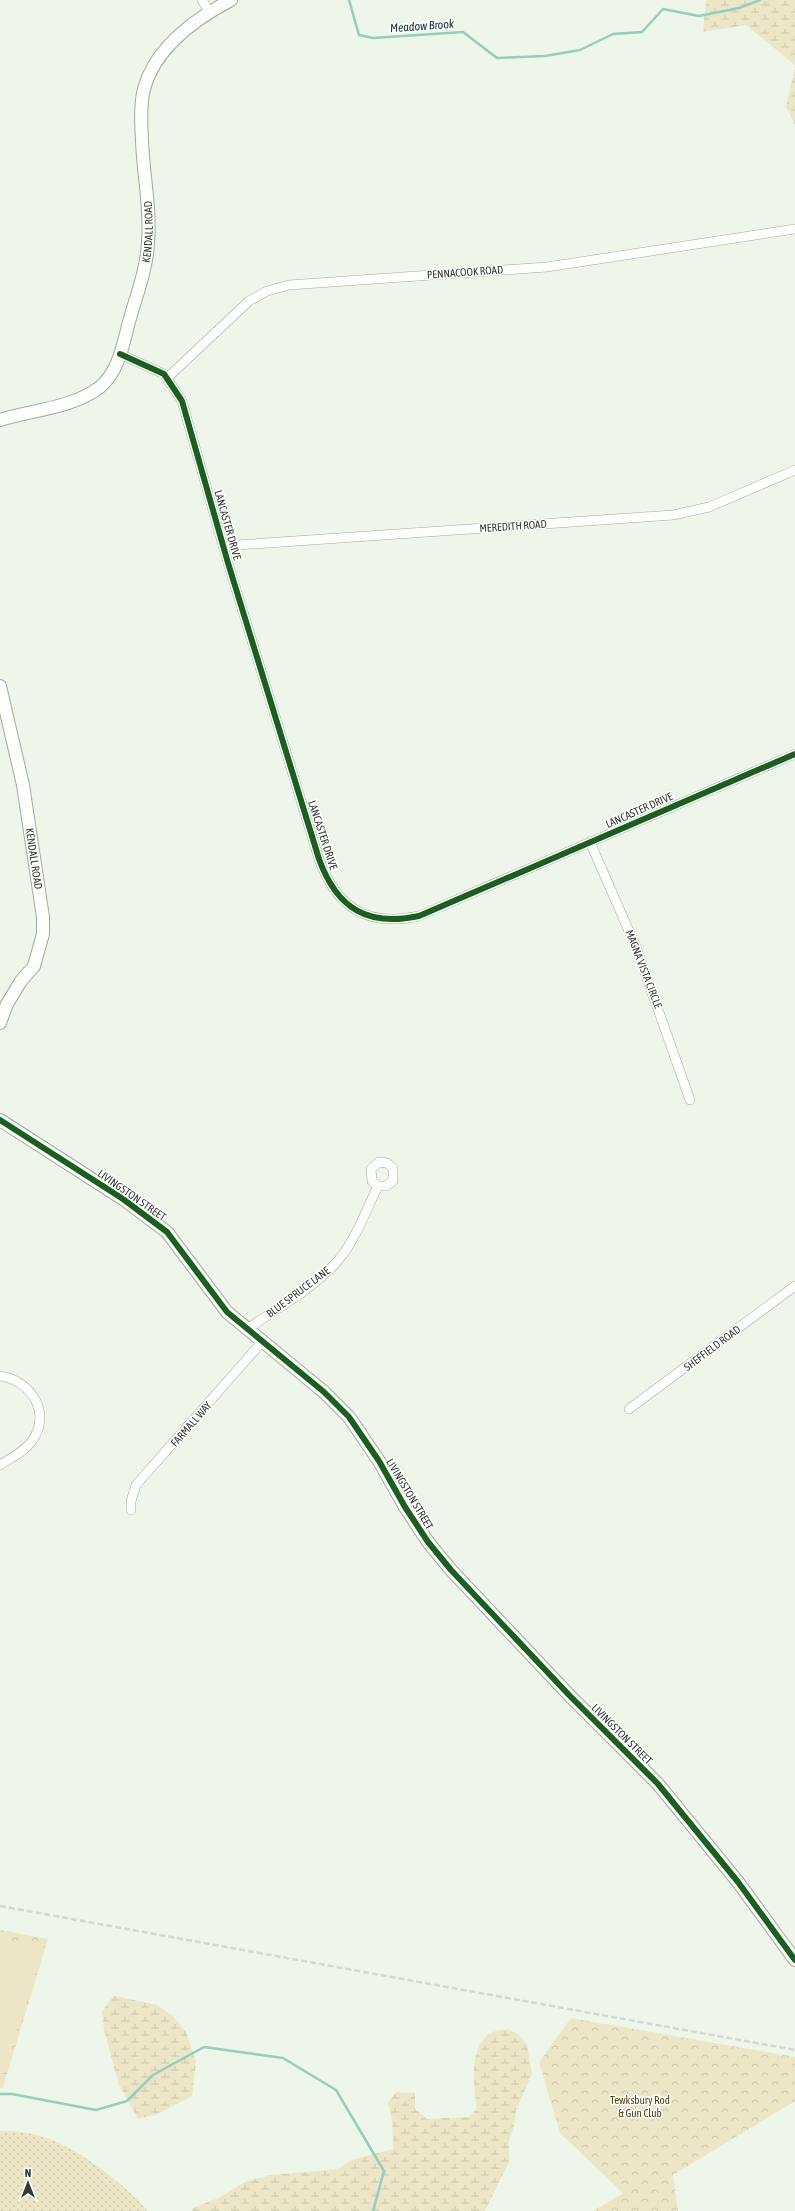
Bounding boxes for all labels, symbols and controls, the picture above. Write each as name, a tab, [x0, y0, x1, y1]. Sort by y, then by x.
water label: Meadow Brook	[389, 17, 455, 35]
street label: KENDALL ROAD	[140, 201, 155, 264]
street label: PENNACOOK ROAD	[427, 263, 503, 281]
street label: LANCASTER DRIVE	[212, 489, 244, 562]
street label: MEREDITH ROAD	[479, 518, 547, 534]
street label: LANCASTER DRIVE	[604, 790, 675, 830]
street label: LANCASTER DRIVE	[306, 799, 340, 871]
street label: KENDALL ROAD	[24, 827, 45, 890]
street label: MAGNA VISTA CIRCLE	[624, 928, 665, 1010]
street label: LIVINGSTON STREET	[96, 1167, 168, 1223]
street label: BLUE SPRUCE LANE	[264, 1264, 332, 1320]
street label: SHEFFIELD ROAD	[681, 1323, 743, 1373]
street label: FARMALL WAY	[168, 1399, 214, 1449]
street label: LIVINGSTON STREET	[384, 1456, 436, 1532]
street label: LIVINGSTON STREET	[589, 1701, 655, 1767]
park label: Tewksbury Rod & Gun Club	[610, 2094, 670, 2119]
north arrow	[8, 2163, 48, 2203]
text: N	[25, 2167, 31, 2179]

